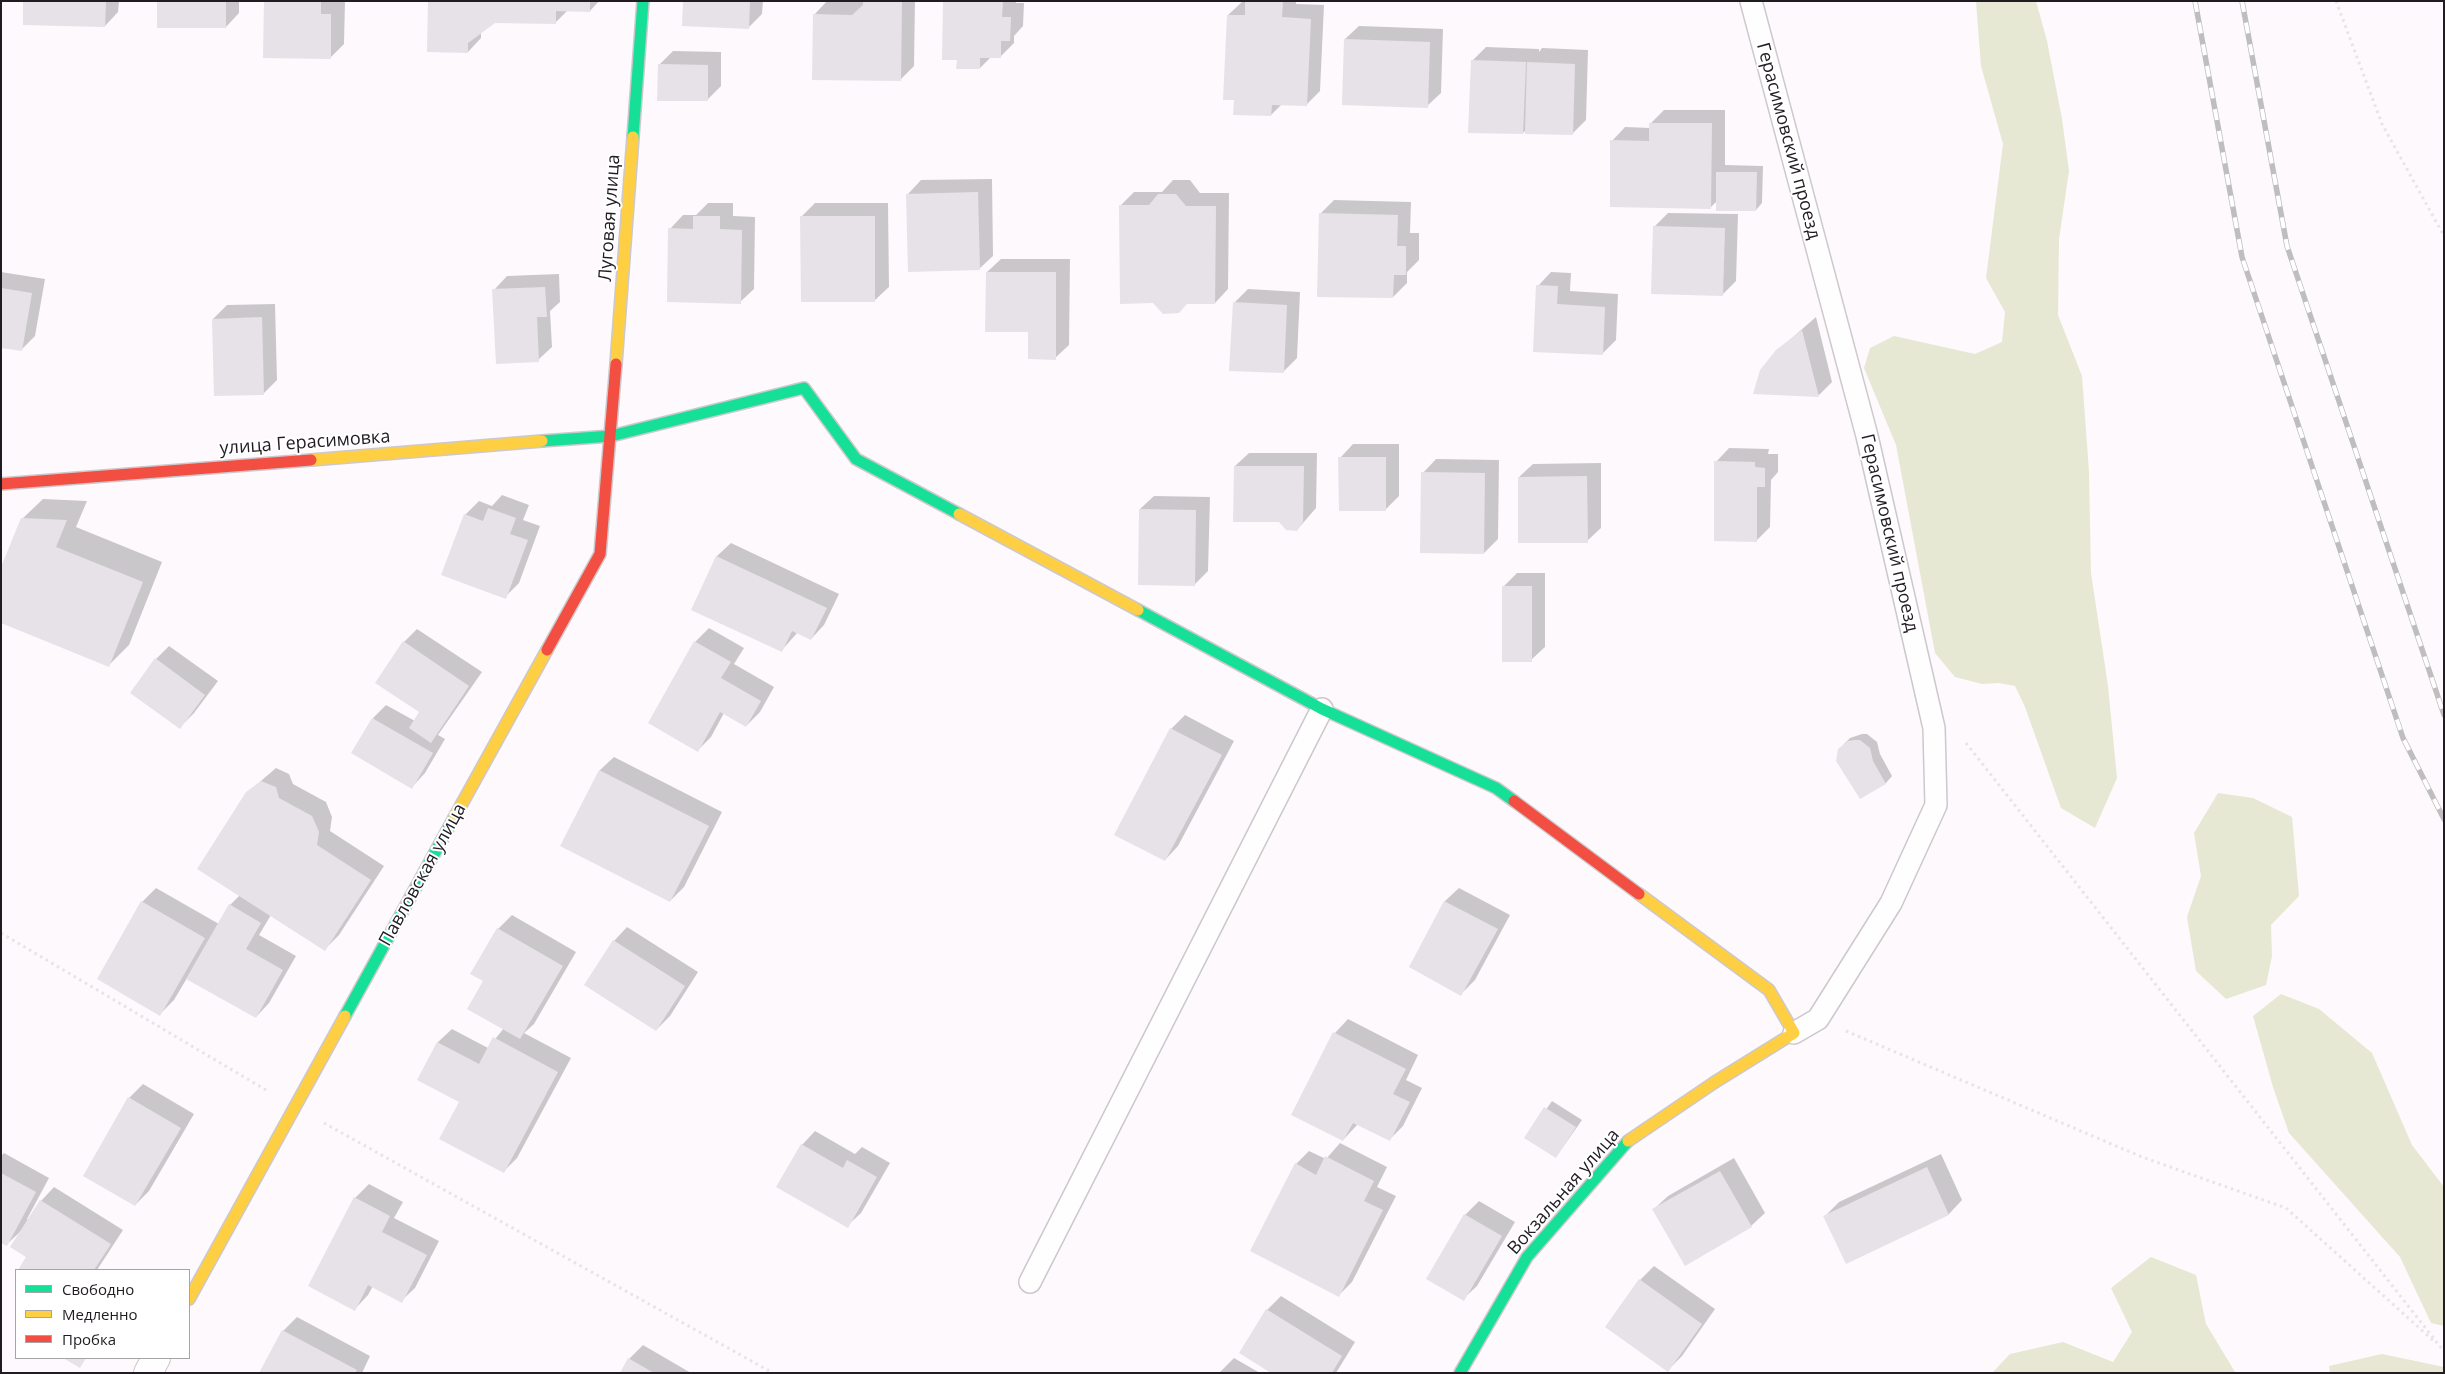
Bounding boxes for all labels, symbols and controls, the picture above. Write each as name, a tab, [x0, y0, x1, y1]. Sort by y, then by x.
street label: Герасимовский проезд	[1751, 40, 1825, 242]
street label: Луговая улица	[595, 154, 625, 282]
street label: улица Герасимовка	[219, 426, 391, 460]
street label: Герасимовский проезд	[1856, 432, 1922, 634]
street label: Павловская улица	[375, 800, 471, 950]
street label: Вокзальная улица	[1504, 1125, 1624, 1259]
legend	[15, 1269, 190, 1359]
text: Свободно	[62, 1279, 134, 1299]
text: Медленно	[62, 1304, 138, 1324]
text: Пробка	[62, 1329, 116, 1349]

